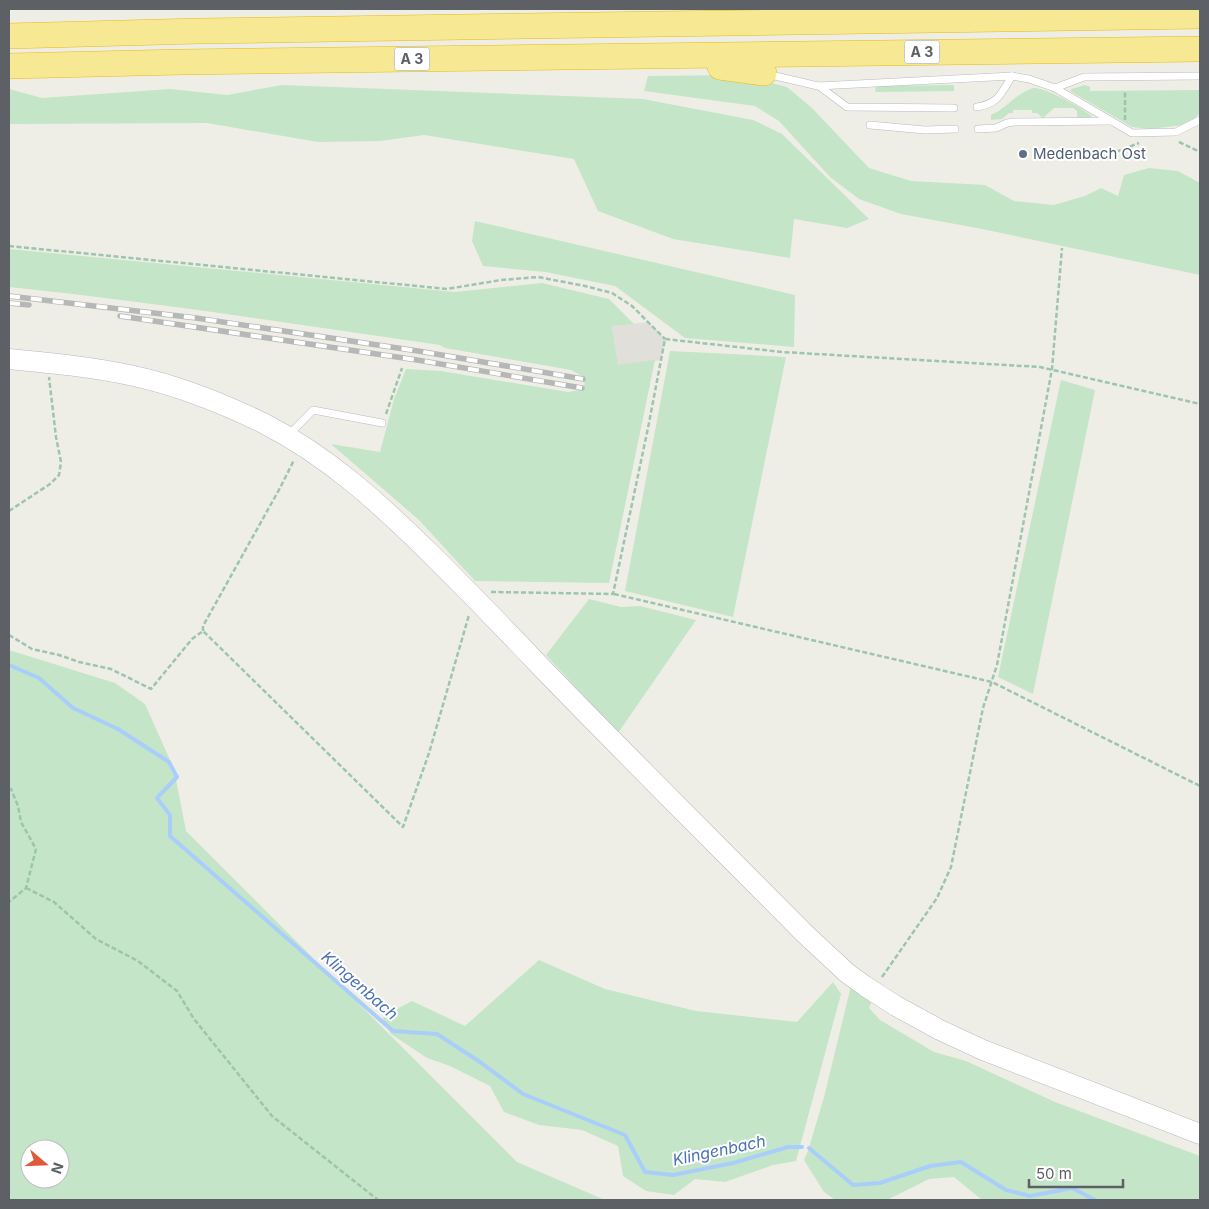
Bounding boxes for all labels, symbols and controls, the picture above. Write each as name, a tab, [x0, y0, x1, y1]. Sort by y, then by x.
road number: A 3	[904, 41, 940, 64]
road number: A 3	[394, 48, 430, 70]
place label: Medenbach Ost	[1033, 144, 1146, 163]
marker: Medenbach Ost	[1017, 148, 1029, 160]
water label: Klingenbach	[318, 946, 402, 1024]
water label: Klingenbach	[671, 1130, 767, 1170]
north arrow	[20, 1139, 70, 1189]
scale bar	[1029, 1156, 1123, 1188]
text: N	[48, 1161, 68, 1176]
text: 50 m	[1036, 1164, 1072, 1183]

